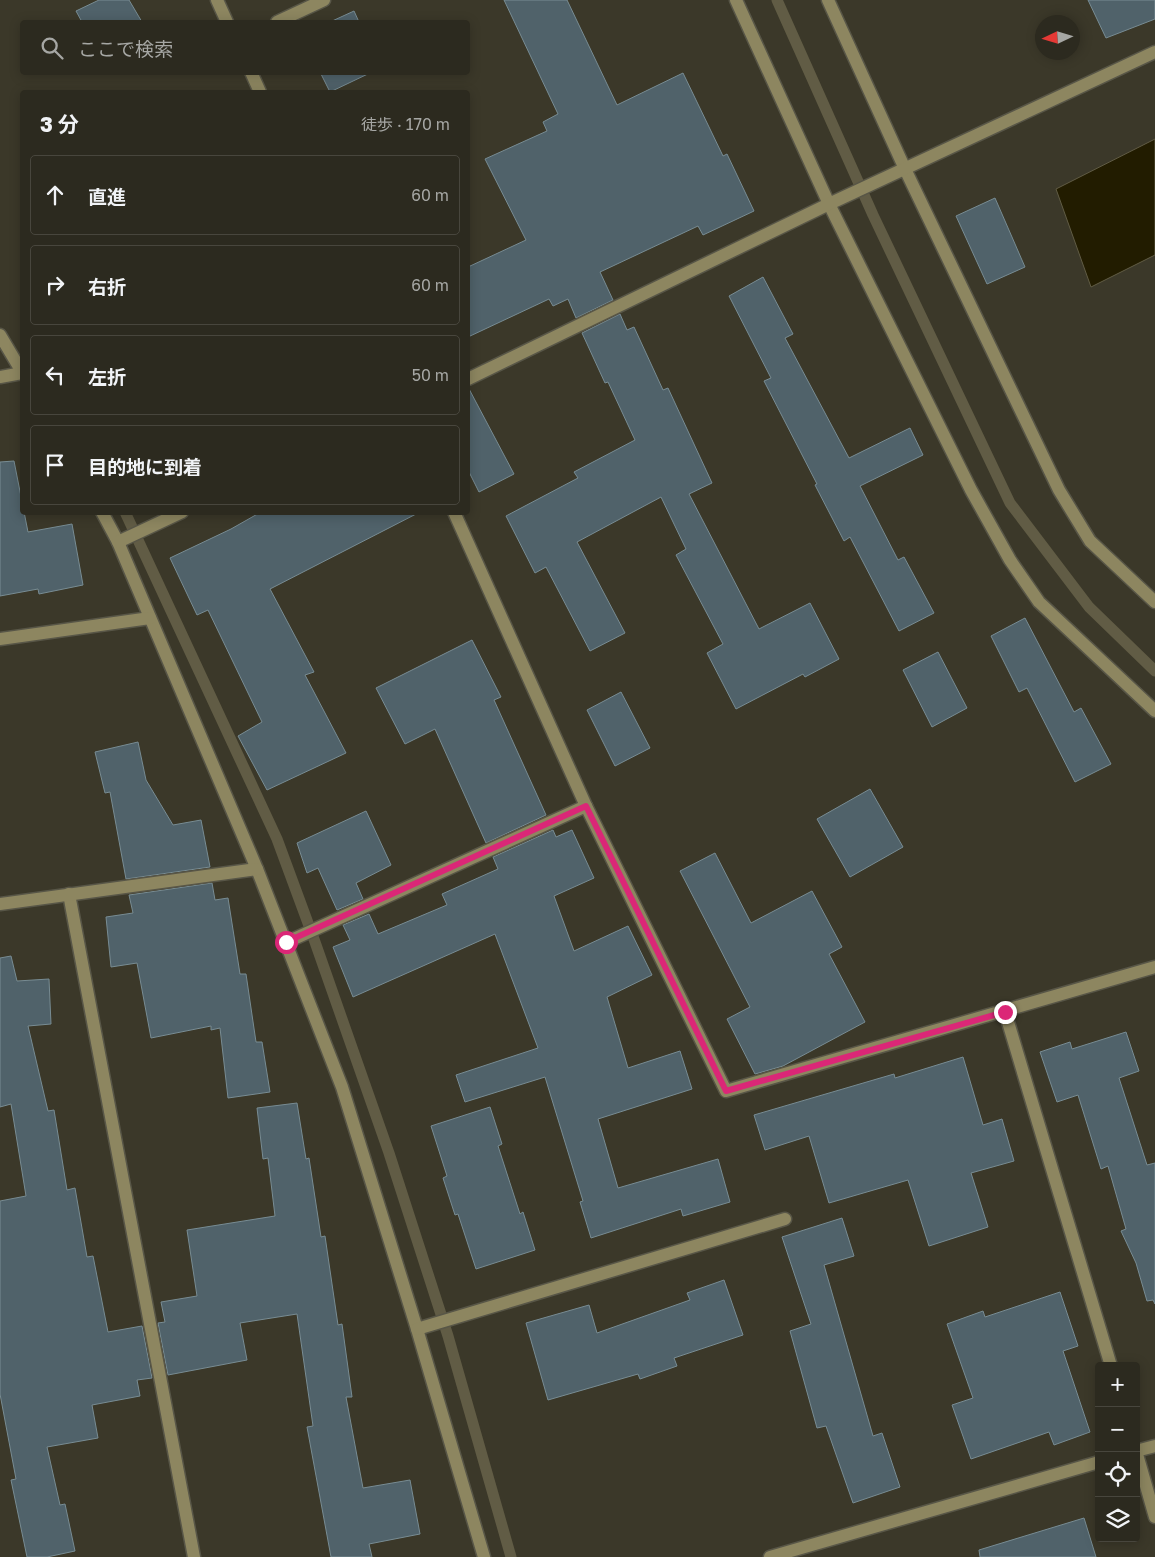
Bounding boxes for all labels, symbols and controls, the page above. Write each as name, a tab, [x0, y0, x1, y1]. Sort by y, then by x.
north arrow	[1035, 15, 1080, 60]
search box	[20, 20, 470, 75]
icon: search	[38, 34, 66, 62]
text: ここで検索	[78, 37, 173, 60]
text: 3 分	[40, 111, 79, 137]
text: 徒歩 · 170 m	[361, 114, 450, 134]
icon: ahead	[41, 181, 69, 209]
text: 直進	[88, 185, 126, 208]
text: 60 m	[411, 185, 449, 205]
icon: right	[41, 271, 69, 299]
text: 右折	[88, 275, 126, 298]
text: 60 m	[411, 275, 449, 295]
icon: left	[41, 361, 69, 389]
text: 左折	[88, 365, 126, 388]
text: 50 m	[412, 365, 449, 385]
icon: arrive	[41, 451, 69, 479]
text: 目的地に到着	[88, 455, 202, 478]
route start	[275, 931, 298, 954]
route end	[994, 1001, 1017, 1024]
map controls	[1095, 1362, 1140, 1542]
button: +	[1095, 1362, 1140, 1407]
button: −	[1095, 1407, 1140, 1452]
button: locate	[1095, 1452, 1140, 1497]
button: layers	[1095, 1497, 1140, 1542]

